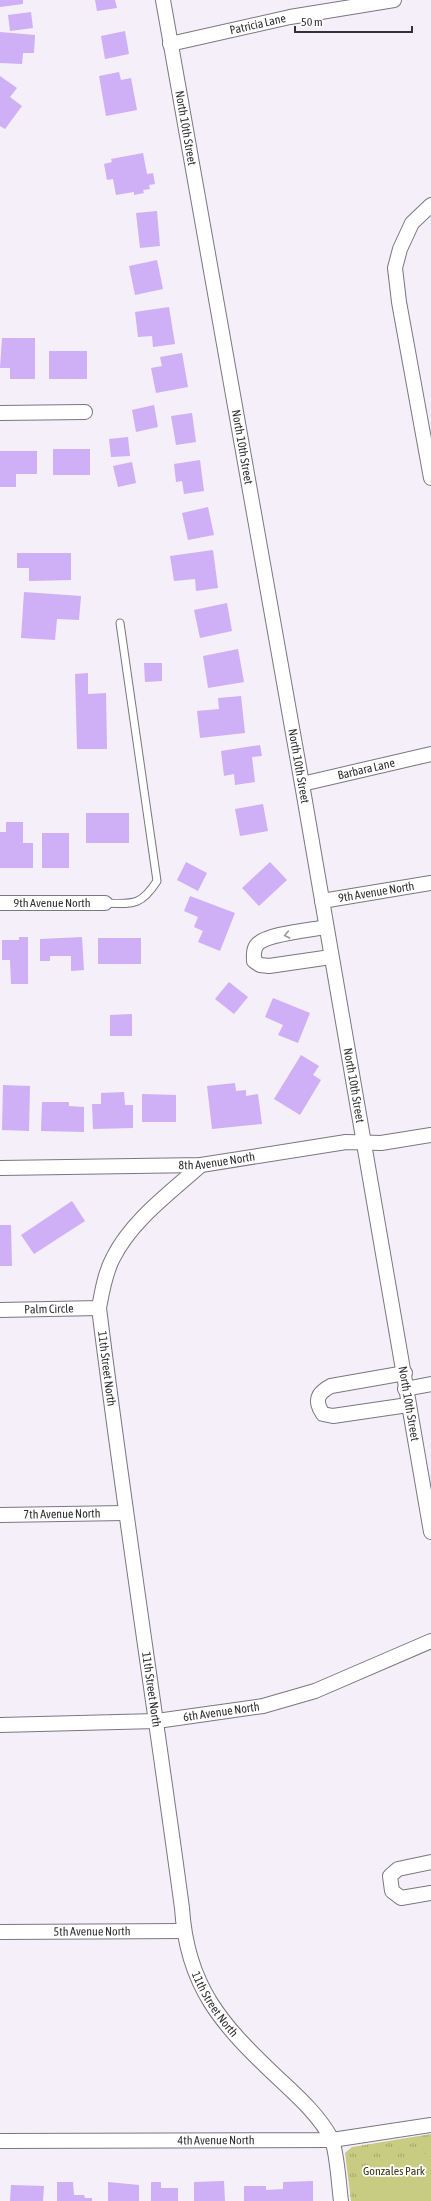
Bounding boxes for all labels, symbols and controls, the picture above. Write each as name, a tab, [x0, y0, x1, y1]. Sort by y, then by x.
scale bar	[295, 8, 412, 34]
street label: Patricia Lane	[228, 11, 287, 37]
text: 50 m	[301, 15, 323, 29]
street label: North 10th Street	[172, 90, 199, 167]
street label: North 10th Street	[229, 409, 256, 486]
street label: North 10th Street	[285, 728, 312, 805]
street label: Barbara Lane	[336, 756, 396, 782]
street label: 9th Avenue North	[337, 879, 415, 905]
street label: 9th Avenue North	[14, 896, 90, 910]
one-way arrow	[284, 930, 291, 938]
street label: North 10th Street	[341, 1047, 367, 1124]
street label: 8th Avenue North	[178, 1150, 256, 1172]
street label: Palm Circle	[24, 1302, 74, 1317]
street label: 11th Street North	[95, 1330, 119, 1407]
street label: North 10th Street	[396, 1365, 422, 1443]
street label: 7th Avenue North	[23, 1506, 101, 1522]
street label: 11th Street North	[139, 1651, 164, 1728]
street label: 6th Avenue North	[182, 1700, 260, 1724]
street label: 5th Avenue North	[53, 1924, 131, 1939]
street label: 11th Street North	[189, 1969, 241, 2040]
street label: 4th Avenue North	[178, 2133, 254, 2147]
park label: Gonzales Park	[363, 2164, 426, 2178]

